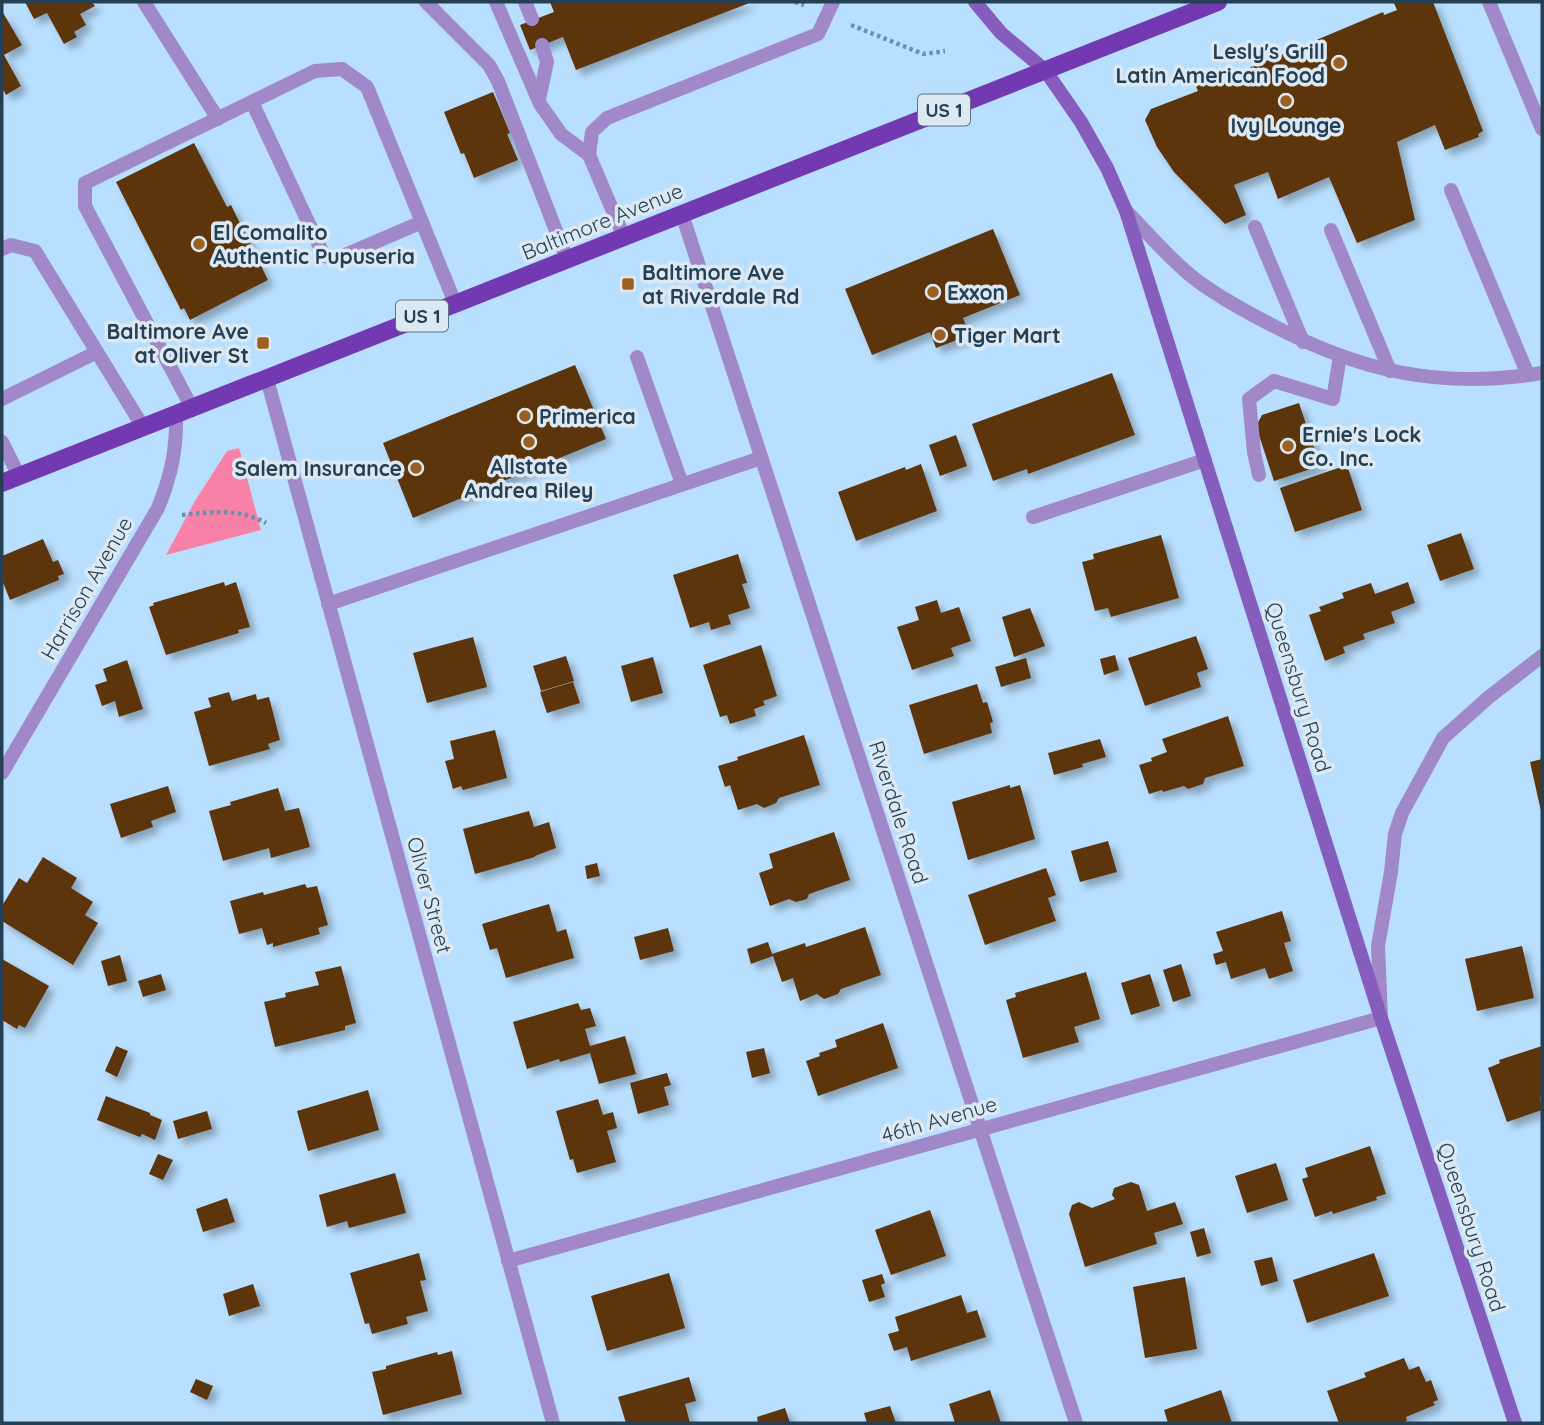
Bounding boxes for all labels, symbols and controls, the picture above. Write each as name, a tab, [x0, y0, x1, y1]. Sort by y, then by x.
place label: Lesly's Grill Latin American Food	[1115, 38, 1325, 88]
marker: Lesly's Grill Latin American Food	[1331, 55, 1347, 71]
marker: Ivy Lounge	[1278, 93, 1294, 109]
road number: US 1	[918, 94, 970, 125]
place label: Ivy Lounge	[1231, 112, 1341, 138]
street label: Baltimore Avenue	[518, 177, 686, 265]
place label: El Comalito Authentic Pupuseria	[213, 219, 415, 269]
marker: El Comalito Authentic Pupuseria	[191, 236, 207, 252]
place label: Baltimore Ave at Riverdale Rd	[642, 259, 799, 309]
marker: Baltimore Ave at Riverdale Rd	[620, 276, 636, 292]
place label: Exxon	[947, 279, 1005, 305]
marker: Exxon	[925, 284, 941, 300]
road number: US 1	[396, 300, 448, 332]
place label: Baltimore Ave at Oliver St	[107, 318, 249, 368]
place label: Tiger Mart	[954, 322, 1061, 348]
marker: Tiger Mart	[932, 327, 948, 343]
marker: Baltimore Ave at Oliver St	[255, 335, 271, 351]
place label: Primerica	[539, 403, 636, 429]
marker: Primerica	[517, 408, 533, 424]
place label: Ernie's Lock Co. Inc.	[1302, 421, 1421, 471]
marker: Allstate Andrea Riley	[521, 434, 537, 450]
marker: Ernie's Lock Co. Inc.	[1280, 438, 1296, 454]
place label: Allstate Andrea Riley	[465, 453, 593, 503]
place label: Salem Insurance	[235, 455, 402, 481]
marker: Salem Insurance	[408, 460, 424, 476]
street label: Harrison Avenue	[35, 512, 137, 664]
street label: Queensbury Road	[1261, 599, 1337, 775]
street label: Riverdale Road	[864, 737, 934, 887]
street label: Oliver Street	[402, 834, 458, 956]
street label: 46th Avenue	[878, 1090, 1000, 1148]
street label: Queensbury Road	[1432, 1139, 1512, 1315]

